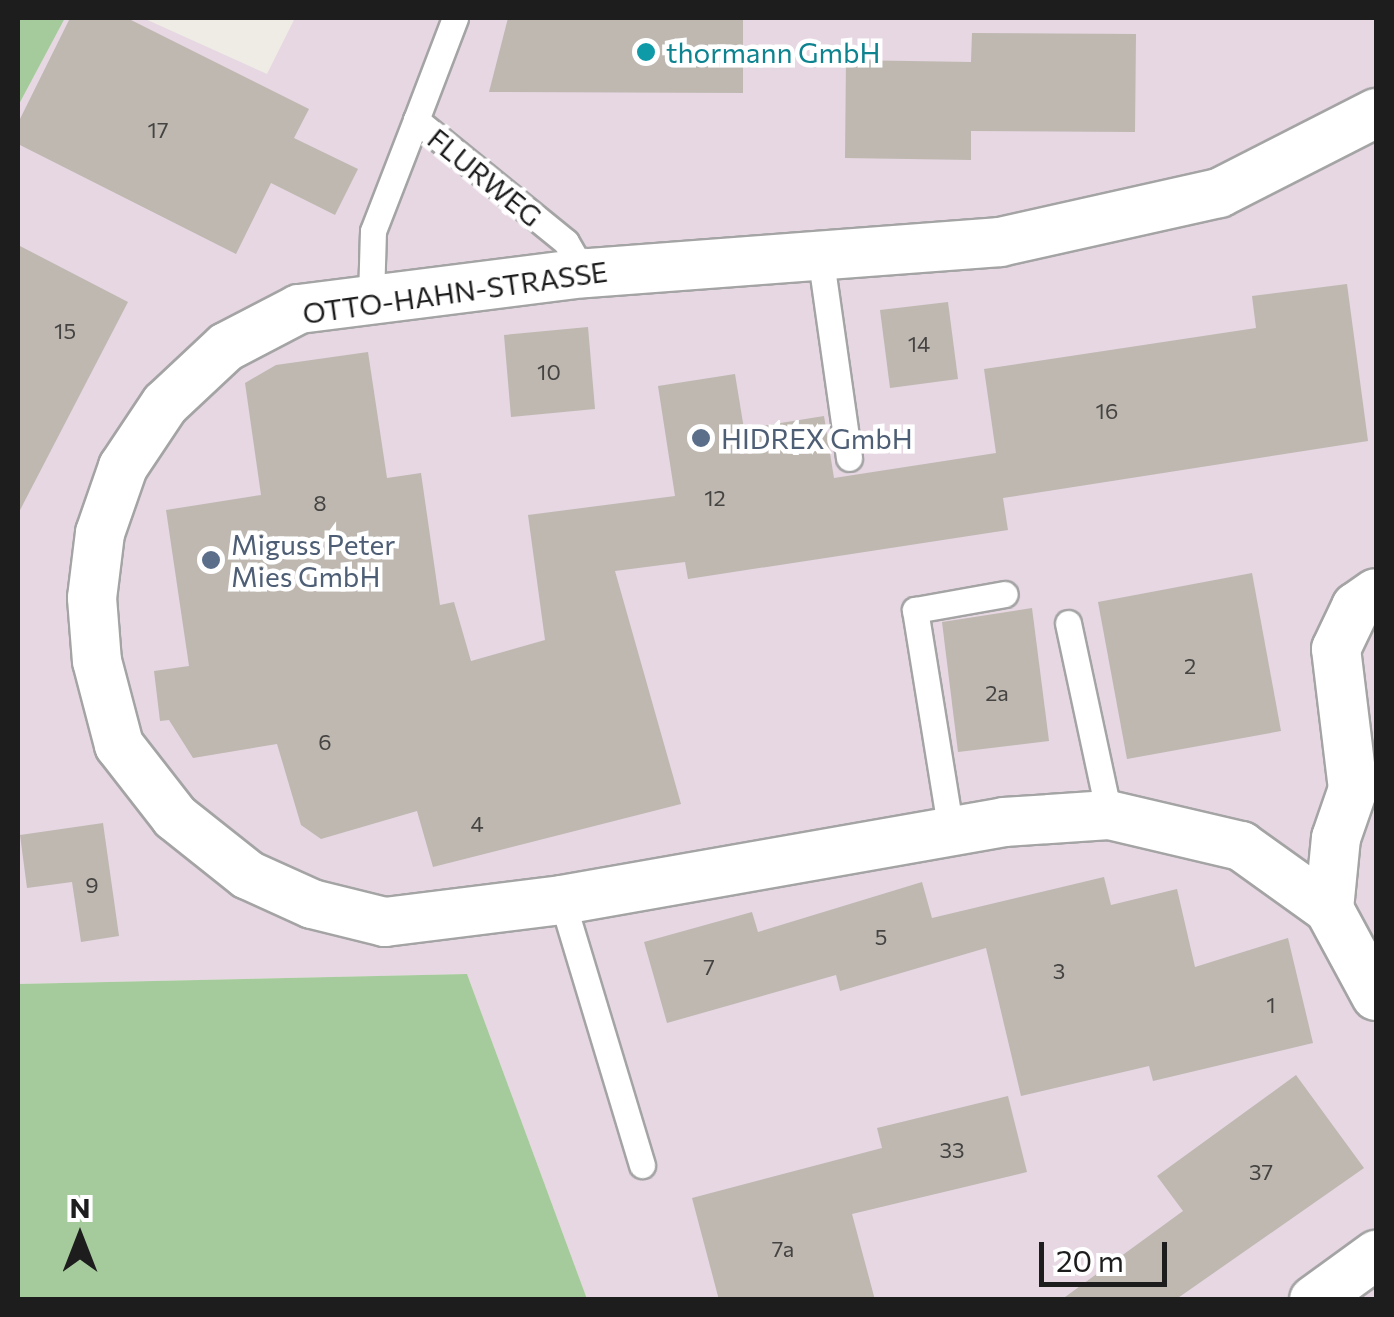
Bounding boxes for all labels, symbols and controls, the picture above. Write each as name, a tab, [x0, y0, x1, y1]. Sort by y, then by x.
place label: thormann GmbH	[666, 35, 880, 69]
marker: thormann GmbH	[635, 41, 657, 63]
house number: 17	[147, 117, 169, 143]
street label: FLURWEG	[421, 121, 549, 233]
street label: OTTO-HAHN-STRASSE	[300, 254, 610, 330]
house number: 15	[54, 318, 76, 344]
house number: 14	[908, 331, 930, 357]
house number: 10	[537, 359, 561, 385]
house number: 16	[1096, 398, 1118, 424]
place label: HIDREX GmbH	[721, 421, 913, 455]
marker: HIDREX GmbH	[690, 427, 712, 449]
house number: 12	[704, 485, 726, 511]
house number: 8	[313, 490, 327, 516]
place label: Miguss Peter Mies GmbH	[231, 527, 396, 593]
marker: Miguss Peter Mies GmbH	[200, 549, 222, 571]
house number: 2	[1184, 653, 1196, 679]
house number: 2a	[985, 680, 1009, 706]
house number: 6	[318, 729, 332, 755]
house number: 4	[470, 811, 484, 837]
house number: 9	[85, 872, 99, 898]
house number: 5	[875, 924, 887, 950]
house number: 7	[703, 954, 715, 980]
house number: 3	[1053, 958, 1065, 984]
house number: 1	[1266, 992, 1276, 1018]
house number: 33	[939, 1137, 965, 1163]
house number: 37	[1249, 1159, 1273, 1185]
north arrow	[30, 1187, 130, 1287]
text: N	[70, 1190, 91, 1224]
scale bar	[1044, 1222, 1172, 1284]
house number: 7a	[772, 1236, 794, 1262]
text: 20 m	[1056, 1241, 1124, 1278]

